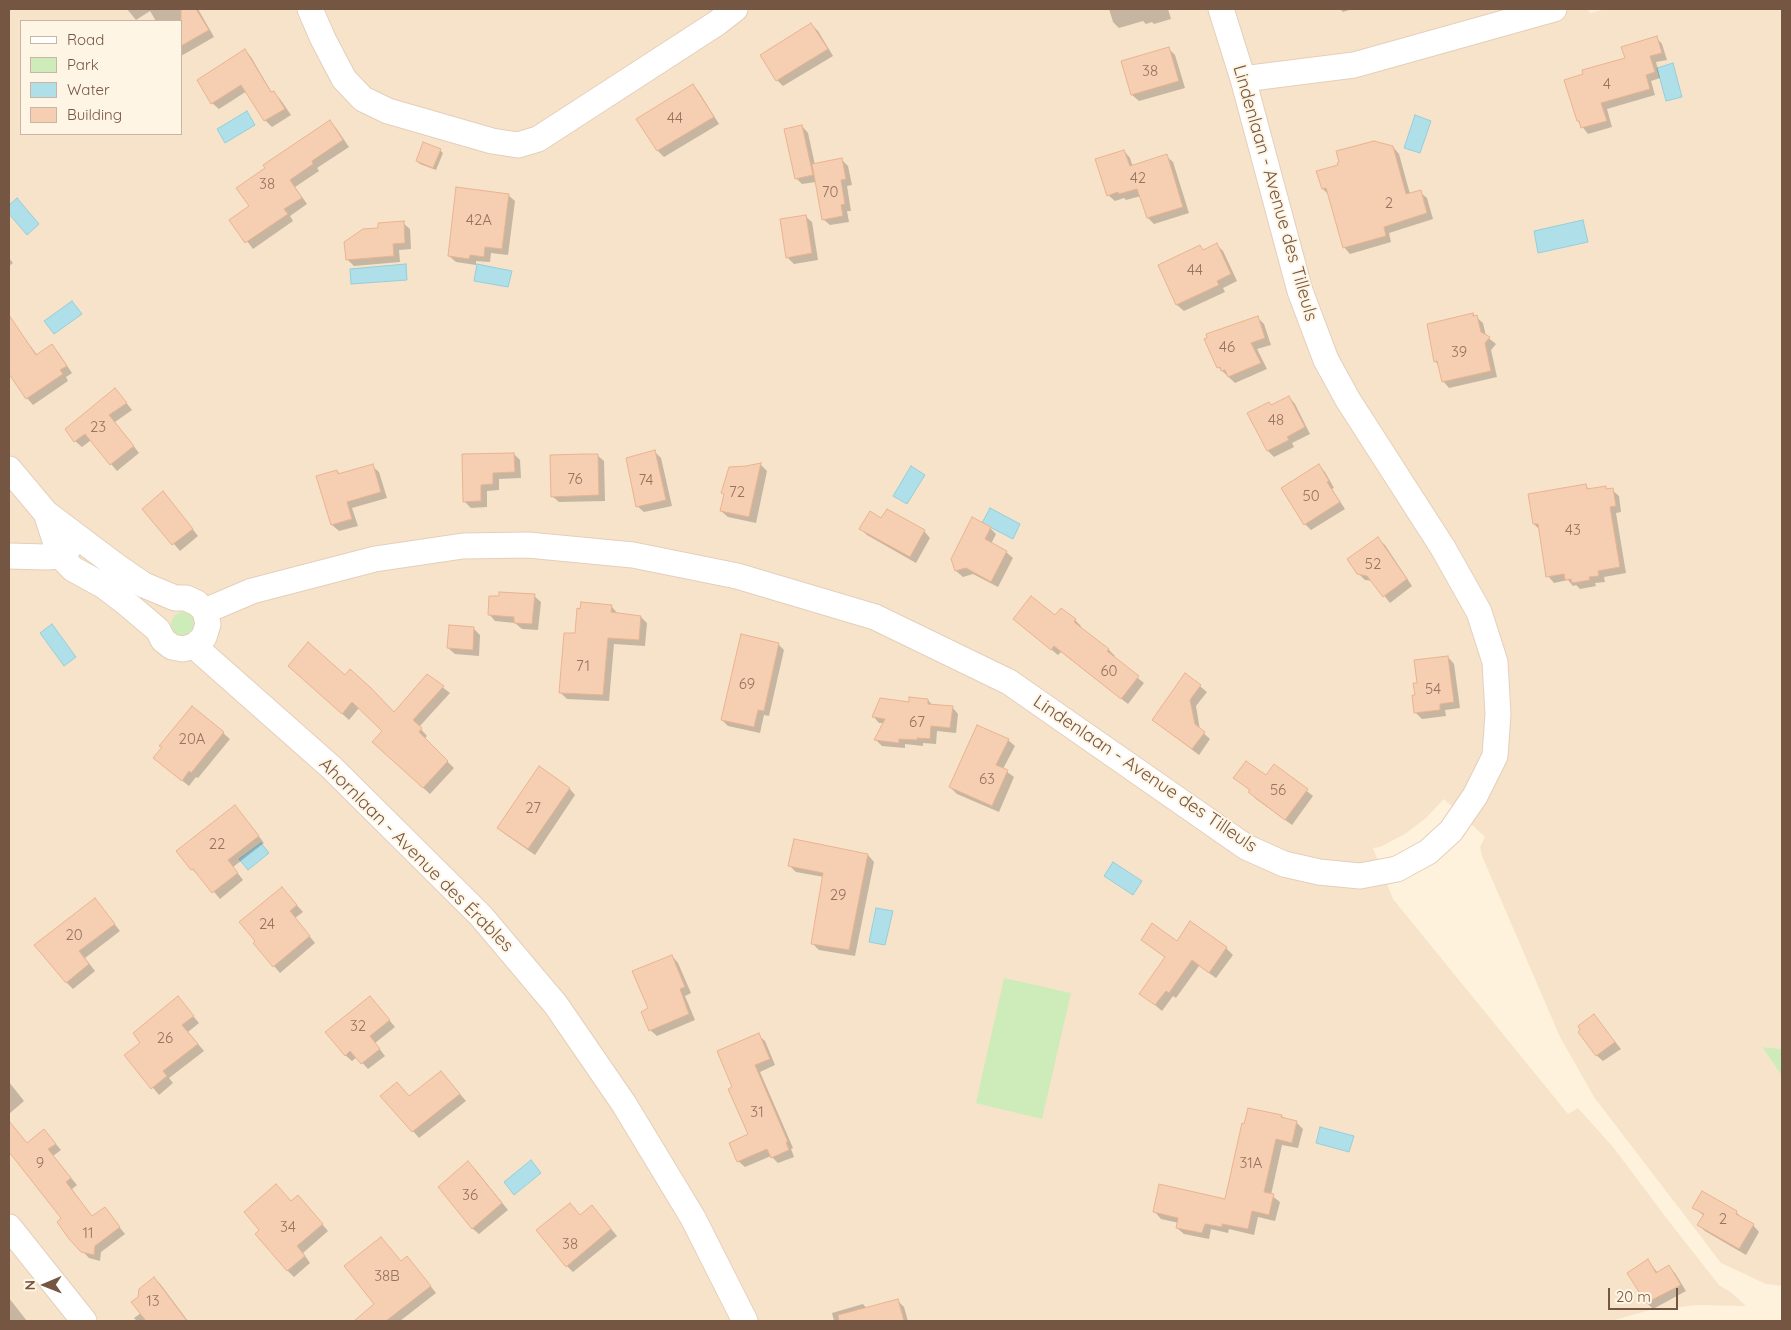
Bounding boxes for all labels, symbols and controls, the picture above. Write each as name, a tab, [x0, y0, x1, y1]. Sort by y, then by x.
legend	[20, 20, 182, 135]
text: Road	[67, 30, 104, 49]
text: Park	[67, 55, 99, 74]
house number: 38	[1142, 62, 1158, 80]
street label: Lindenlaan - Avenue des Tilleuls	[1228, 62, 1322, 324]
house number: 4	[1603, 75, 1611, 93]
text: Water	[67, 80, 110, 99]
text: Building	[67, 105, 122, 124]
house number: 44	[667, 109, 683, 127]
house number: 42	[1130, 169, 1146, 187]
house number: 38	[259, 175, 275, 193]
house number: 70	[822, 183, 838, 201]
house number: 2	[1385, 194, 1393, 212]
house number: 42A	[466, 211, 492, 229]
house number: 44	[1187, 261, 1203, 279]
house number: 46	[1219, 338, 1235, 356]
house number: 39	[1451, 343, 1467, 361]
house number: 48	[1268, 411, 1284, 429]
house number: 23	[90, 418, 106, 436]
house number: 76	[567, 470, 583, 488]
house number: 74	[639, 471, 653, 489]
house number: 72	[729, 483, 745, 501]
house number: 50	[1302, 487, 1320, 505]
house number: 43	[1565, 521, 1581, 539]
house number: 52	[1365, 555, 1381, 573]
house number: 71	[576, 657, 590, 675]
house number: 60	[1101, 662, 1117, 680]
house number: 69	[739, 675, 755, 693]
house number: 54	[1425, 680, 1441, 698]
street label: Lindenlaan - Avenue des Tilleuls	[1029, 691, 1261, 857]
house number: 67	[909, 713, 925, 731]
house number: 20A	[179, 730, 205, 748]
street label: Ahornlaan - Avenue des Érables	[314, 753, 518, 957]
house number: 63	[979, 770, 995, 788]
house number: 56	[1270, 781, 1286, 799]
house number: 27	[525, 799, 541, 817]
house number: 22	[209, 835, 225, 853]
house number: 29	[830, 886, 846, 904]
house number: 24	[259, 915, 275, 933]
house number: 20	[65, 926, 83, 944]
house number: 32	[350, 1017, 366, 1035]
house number: 26	[157, 1029, 173, 1047]
house number: 31	[750, 1103, 764, 1121]
house number: 9	[36, 1154, 44, 1172]
house number: 31A	[1239, 1154, 1263, 1172]
house number: 36	[462, 1186, 478, 1204]
house number: 2	[1719, 1210, 1727, 1228]
house number: 34	[280, 1218, 296, 1236]
house number: 11	[82, 1224, 94, 1242]
house number: 38	[562, 1235, 578, 1253]
north arrow	[20, 1260, 70, 1310]
house number: 38B	[374, 1267, 400, 1285]
scale bar	[1611, 1278, 1681, 1310]
text: N	[21, 1280, 39, 1291]
text: 20 m	[1616, 1287, 1651, 1306]
house number: 13	[146, 1292, 160, 1310]

